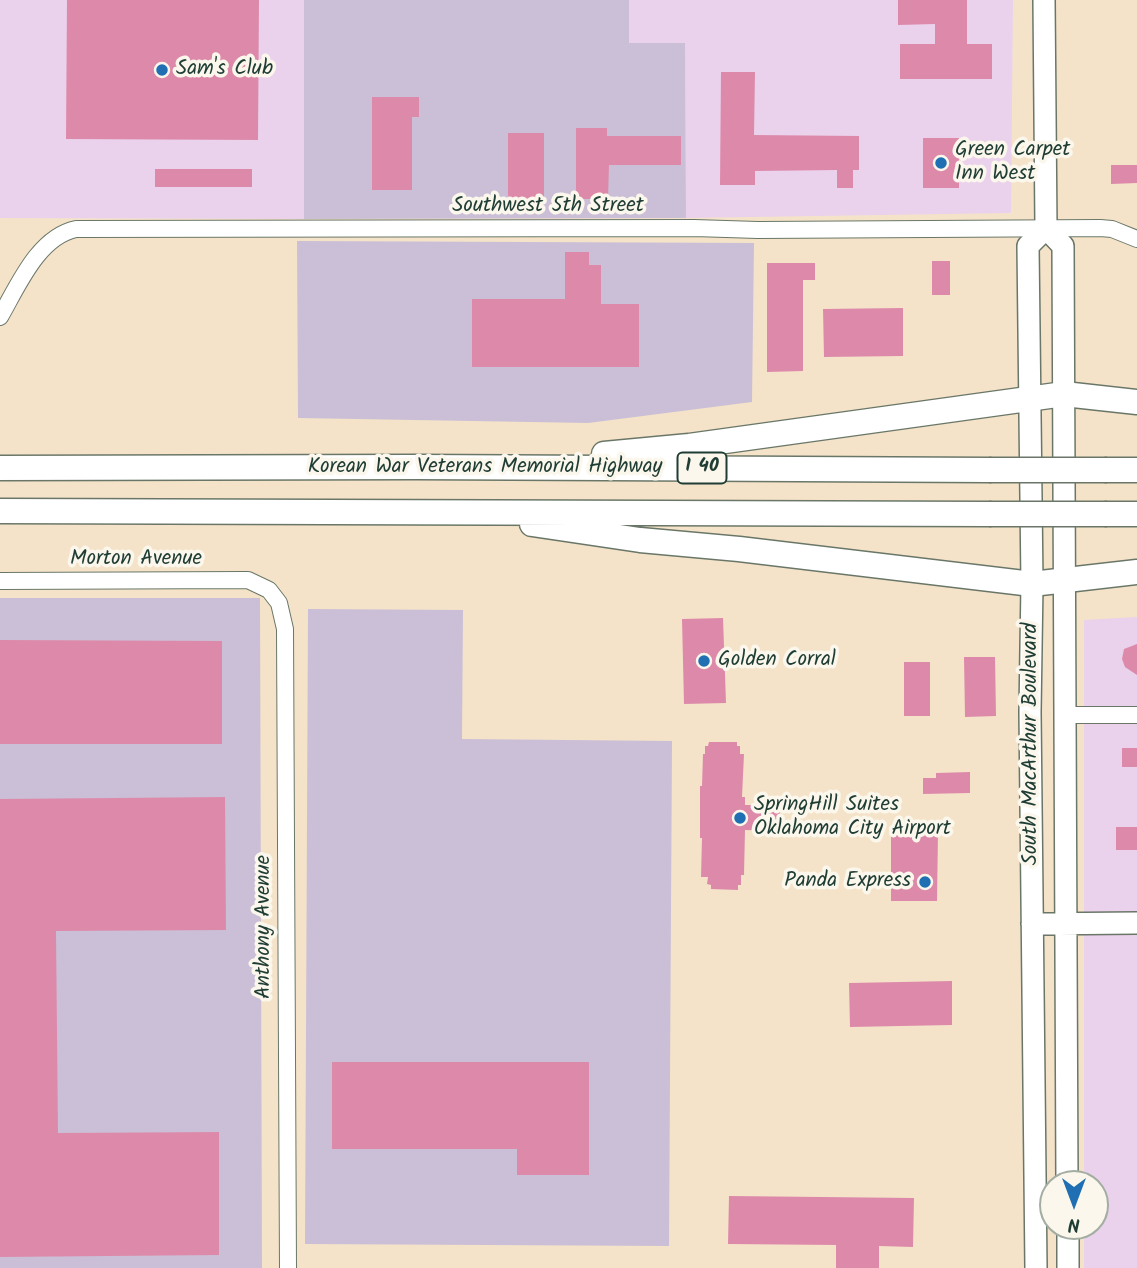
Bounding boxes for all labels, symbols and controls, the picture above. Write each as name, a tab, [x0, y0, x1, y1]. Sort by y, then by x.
place label: Sam's Club	[176, 57, 273, 83]
marker: Sam's Club	[154, 62, 170, 78]
place label: Green Carpet Inn West	[955, 138, 1070, 188]
marker: Green Carpet Inn West	[933, 155, 949, 171]
street label: Southwest 5th Street	[452, 194, 644, 220]
road number: I 40	[678, 453, 726, 484]
street label: Korean War Veterans Memorial Highway	[308, 455, 662, 481]
street label: Morton Avenue	[70, 547, 202, 573]
street label: South MacArthur Boulevard	[1019, 623, 1045, 865]
place label: Golden Corral	[718, 648, 836, 674]
marker: Golden Corral	[696, 653, 712, 669]
place label: SpringHill Suites Oklahoma City Airport	[754, 793, 951, 843]
marker: SpringHill Suites Oklahoma City Airport	[732, 810, 748, 826]
street label: Anthony Avenue	[252, 855, 278, 999]
place label: Panda Express	[784, 869, 911, 895]
marker: Panda Express	[917, 874, 933, 890]
north arrow	[1039, 1170, 1109, 1240]
text: N	[1068, 1209, 1080, 1239]

